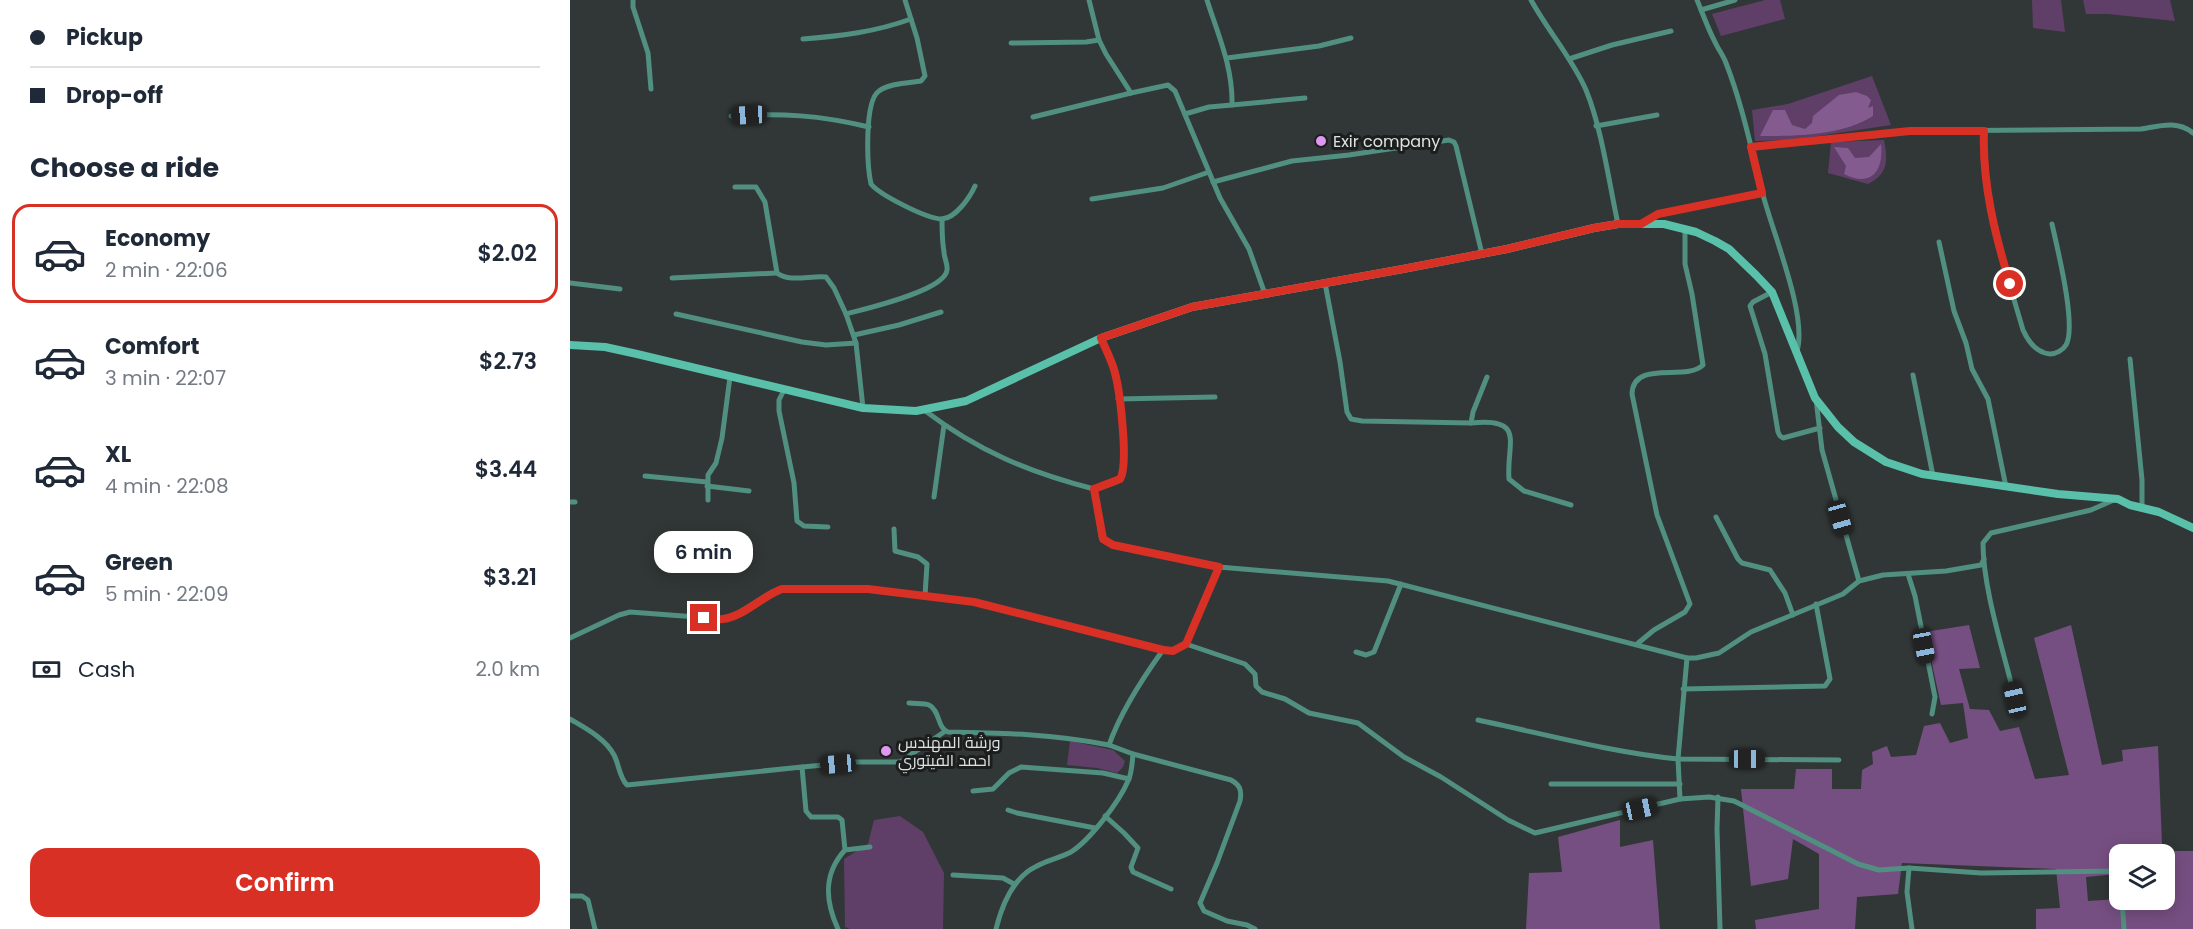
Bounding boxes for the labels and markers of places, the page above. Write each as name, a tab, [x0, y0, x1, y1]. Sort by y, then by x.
place label: Exir company	[1333, 130, 1440, 153]
marker: Exir company	[1314, 134, 1328, 148]
place label: ورشة المهندس احمد الفيتوري	[898, 731, 1000, 774]
marker: ورشة المهندس احمد الفيتوري	[879, 744, 893, 758]

